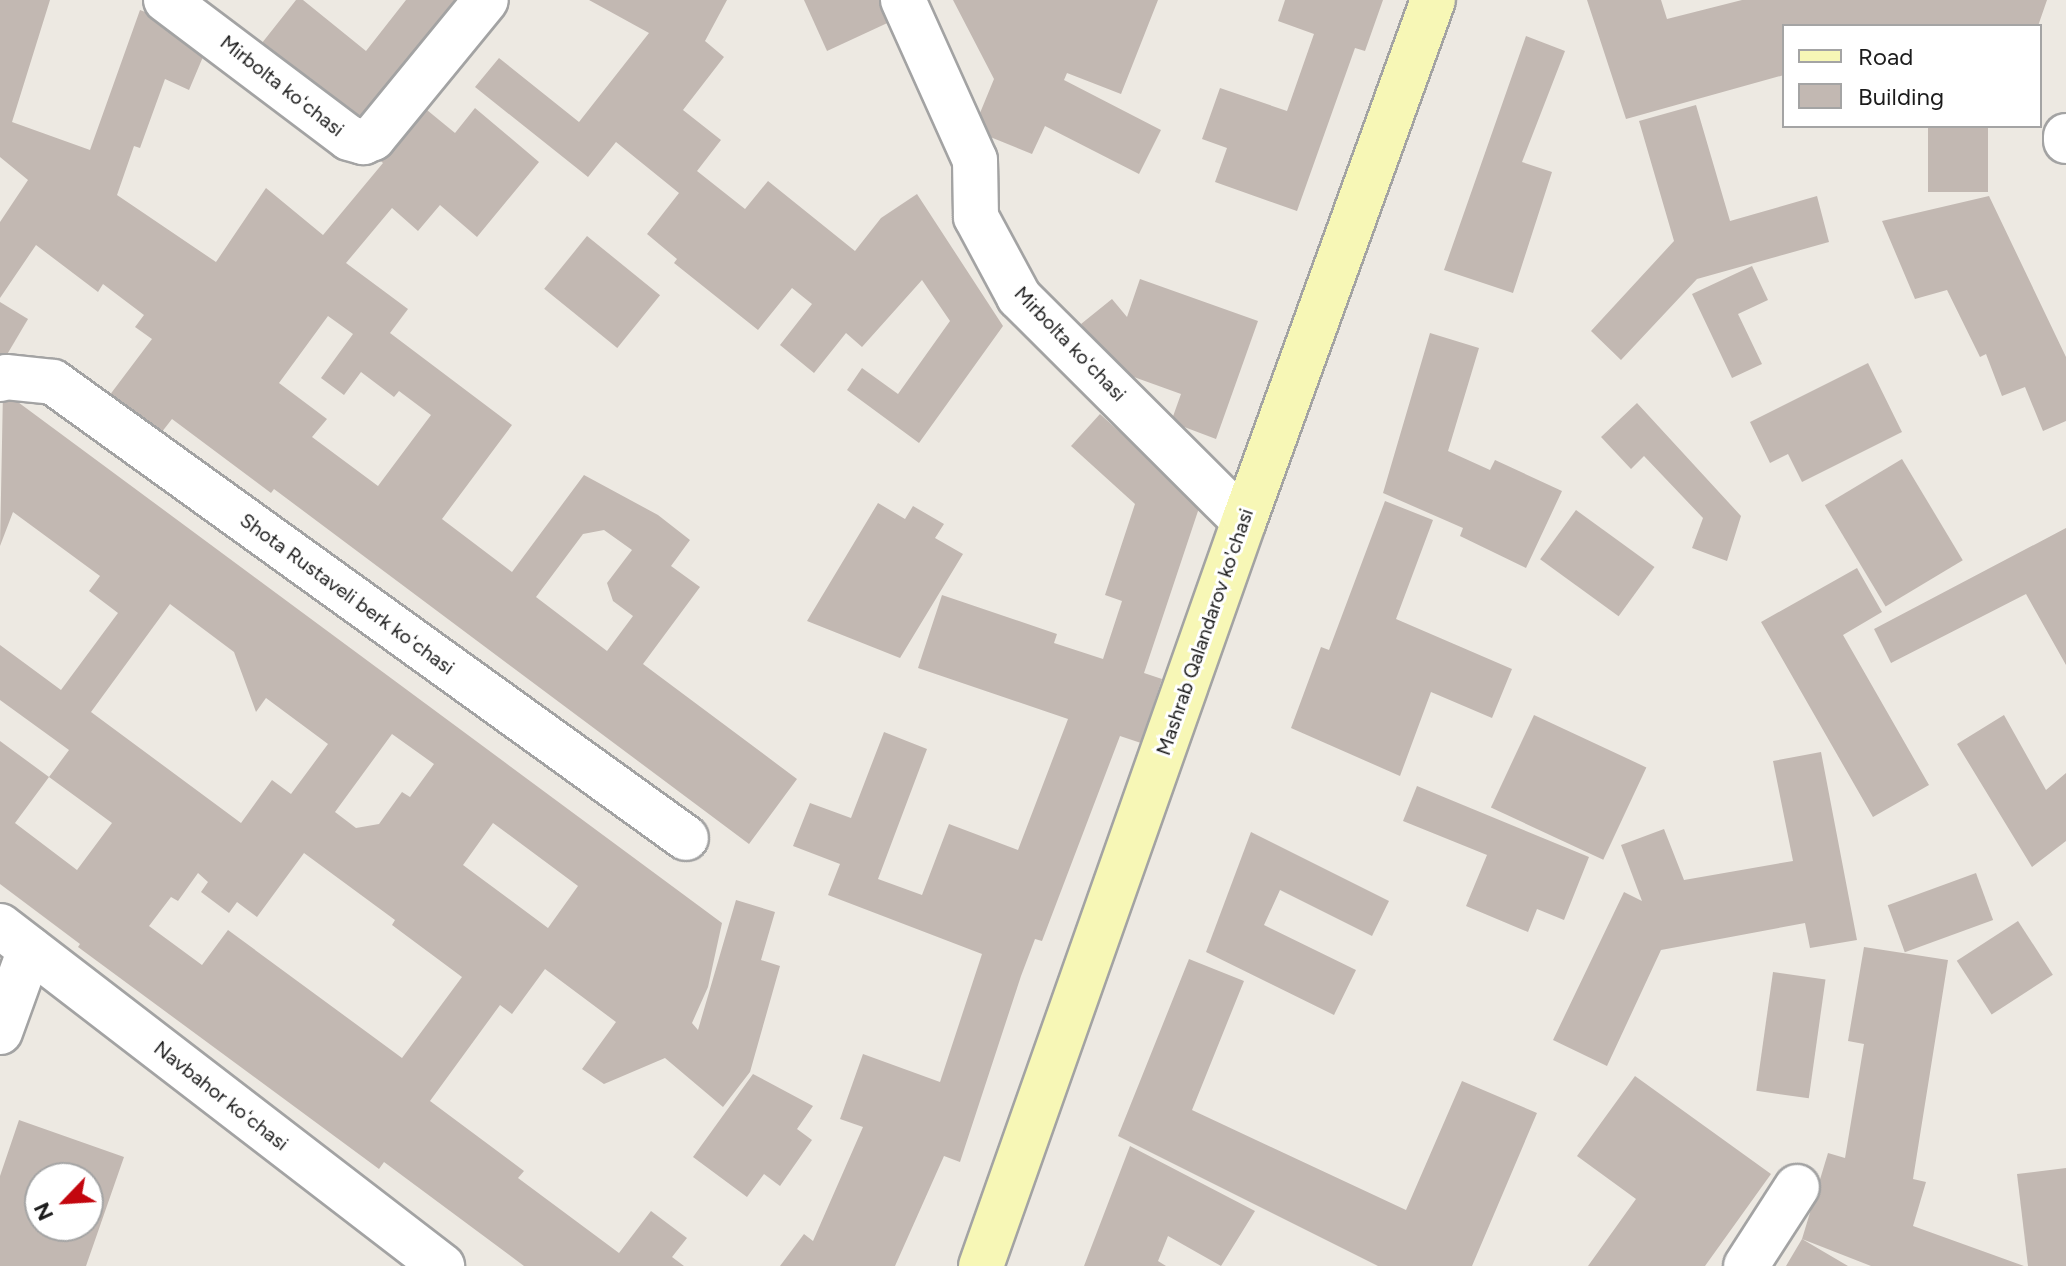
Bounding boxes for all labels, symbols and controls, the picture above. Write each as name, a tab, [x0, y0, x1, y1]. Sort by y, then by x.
legend	[1782, 24, 2042, 128]
street label: Mirbolta koʻchasi	[215, 30, 349, 142]
text: Road	[1858, 42, 1913, 71]
text: Building	[1858, 82, 1944, 111]
street label: Mirbolta koʻchasi	[1009, 282, 1131, 406]
street label: Mashrab Qalandarov ko'chasi	[1151, 505, 1259, 759]
street label: Shota Rustaveli berk koʻchasi	[235, 508, 459, 680]
street label: Navbahor koʻchasi	[149, 1036, 293, 1156]
north arrow	[24, 1162, 104, 1242]
text: N	[28, 1198, 59, 1225]

